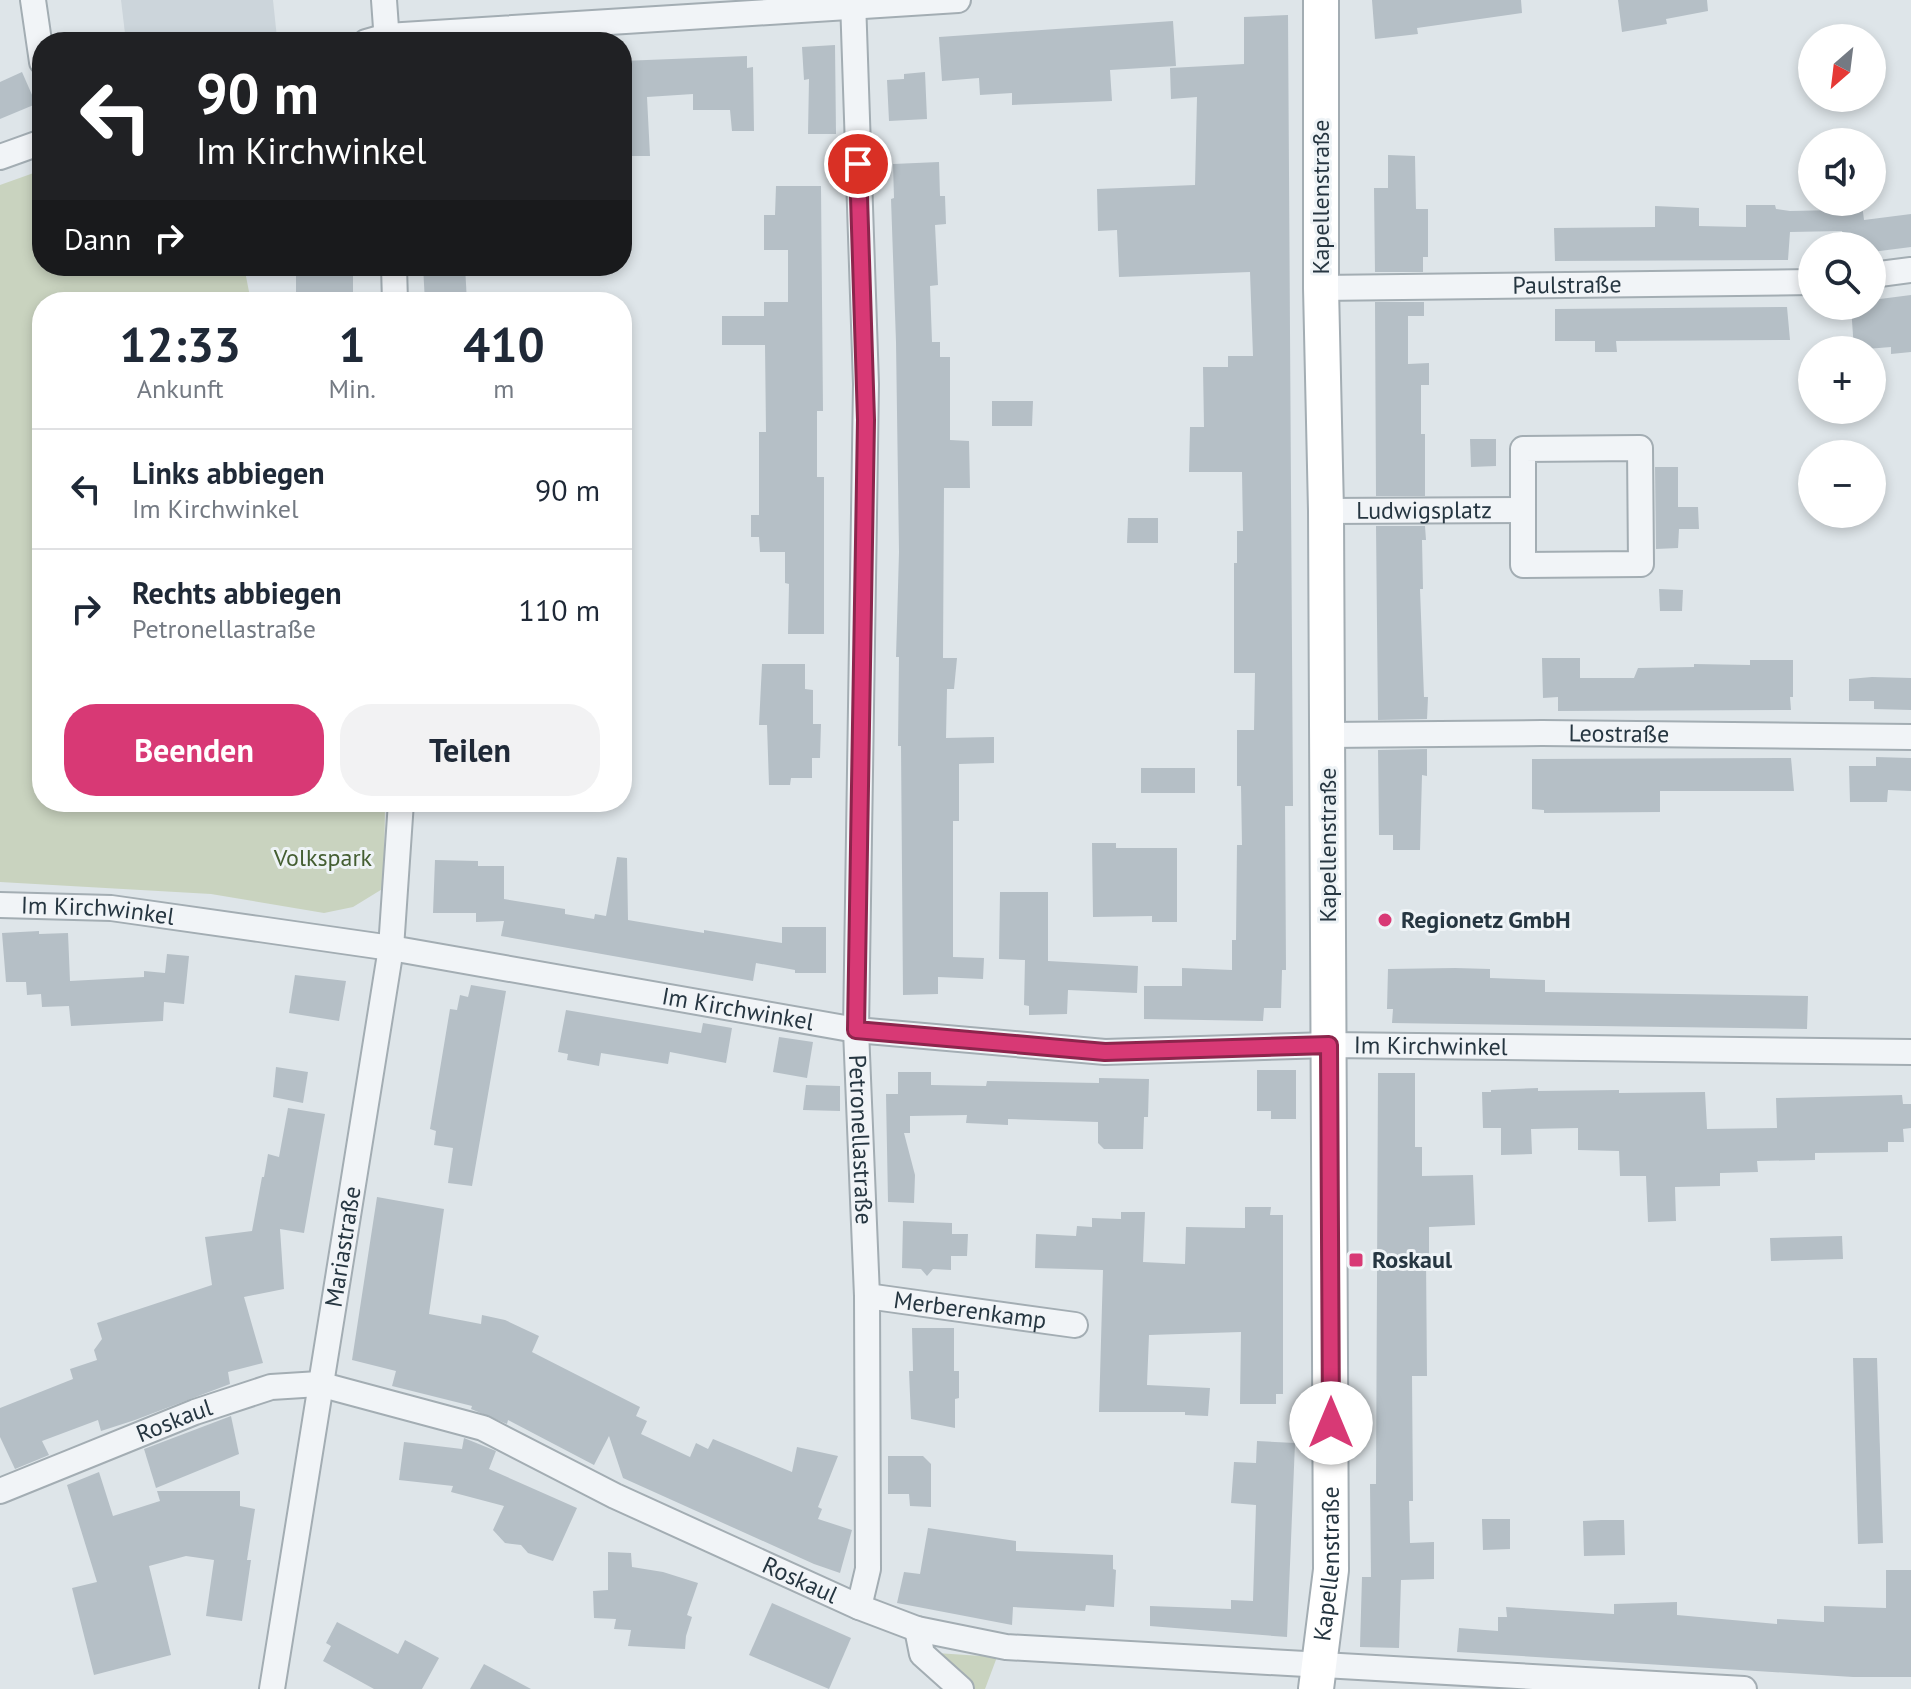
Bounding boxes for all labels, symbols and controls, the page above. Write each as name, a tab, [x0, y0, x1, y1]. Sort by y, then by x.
north arrow	[1798, 24, 1886, 112]
map controls	[1798, 24, 1886, 528]
text: 90 m	[196, 57, 319, 129]
icon: left	[64, 64, 168, 168]
street label: Kapellenstraße	[1305, 119, 1336, 275]
text: Im Kirchwinkel	[196, 127, 427, 174]
button: sound	[1798, 128, 1886, 216]
pin	[824, 130, 892, 198]
icon: arrive	[836, 142, 880, 186]
icon: right	[147, 216, 191, 260]
text: Dann	[64, 219, 131, 258]
button: search	[1798, 232, 1886, 320]
street label: Paulstraße	[1512, 268, 1622, 301]
text: 12:33	[119, 313, 241, 375]
text: 1	[338, 313, 366, 375]
text: 410	[463, 313, 545, 375]
button: +	[1798, 336, 1886, 424]
text: Ankunft	[137, 372, 224, 405]
text: Min.	[328, 372, 376, 405]
text: m	[493, 372, 514, 405]
button: −	[1798, 440, 1886, 528]
text: Links abbiegen	[132, 453, 325, 492]
icon: left	[64, 467, 108, 511]
text: 90 m	[535, 470, 600, 509]
text: Im Kirchwinkel	[132, 492, 298, 525]
street label: Ludwigsplatz	[1356, 494, 1492, 526]
text: Rechts abbiegen	[132, 573, 342, 612]
icon: right	[64, 587, 108, 631]
text: 110 m	[519, 590, 600, 629]
text: Petronellastraße	[132, 612, 316, 645]
button: Beenden	[64, 704, 324, 796]
button: Teilen	[340, 704, 600, 796]
street label: Leostraße	[1569, 717, 1669, 749]
street label: Kapellenstraße	[1312, 767, 1343, 923]
park label: Volkspark	[273, 842, 373, 873]
street label: Im Kirchwinkel	[21, 890, 176, 932]
place label: Regionetz GmbH	[1401, 904, 1571, 935]
marker: Regionetz GmbH	[1376, 911, 1394, 929]
street label: Im Kirchwinkel	[659, 980, 816, 1037]
street label: Im Kirchwinkel	[1354, 1029, 1508, 1062]
street label: Petronellastraße	[842, 1054, 880, 1225]
street label: Mariastraße	[318, 1184, 368, 1309]
place label: Roskaul	[1372, 1244, 1453, 1275]
marker: Roskaul	[1347, 1251, 1365, 1269]
street label: Merberenkamp	[892, 1284, 1048, 1336]
position arrow	[1289, 1381, 1373, 1465]
street label: Roskaul	[131, 1391, 216, 1449]
street label: Kapellenstraße	[1306, 1486, 1347, 1643]
street label: Roskaul	[758, 1549, 843, 1610]

